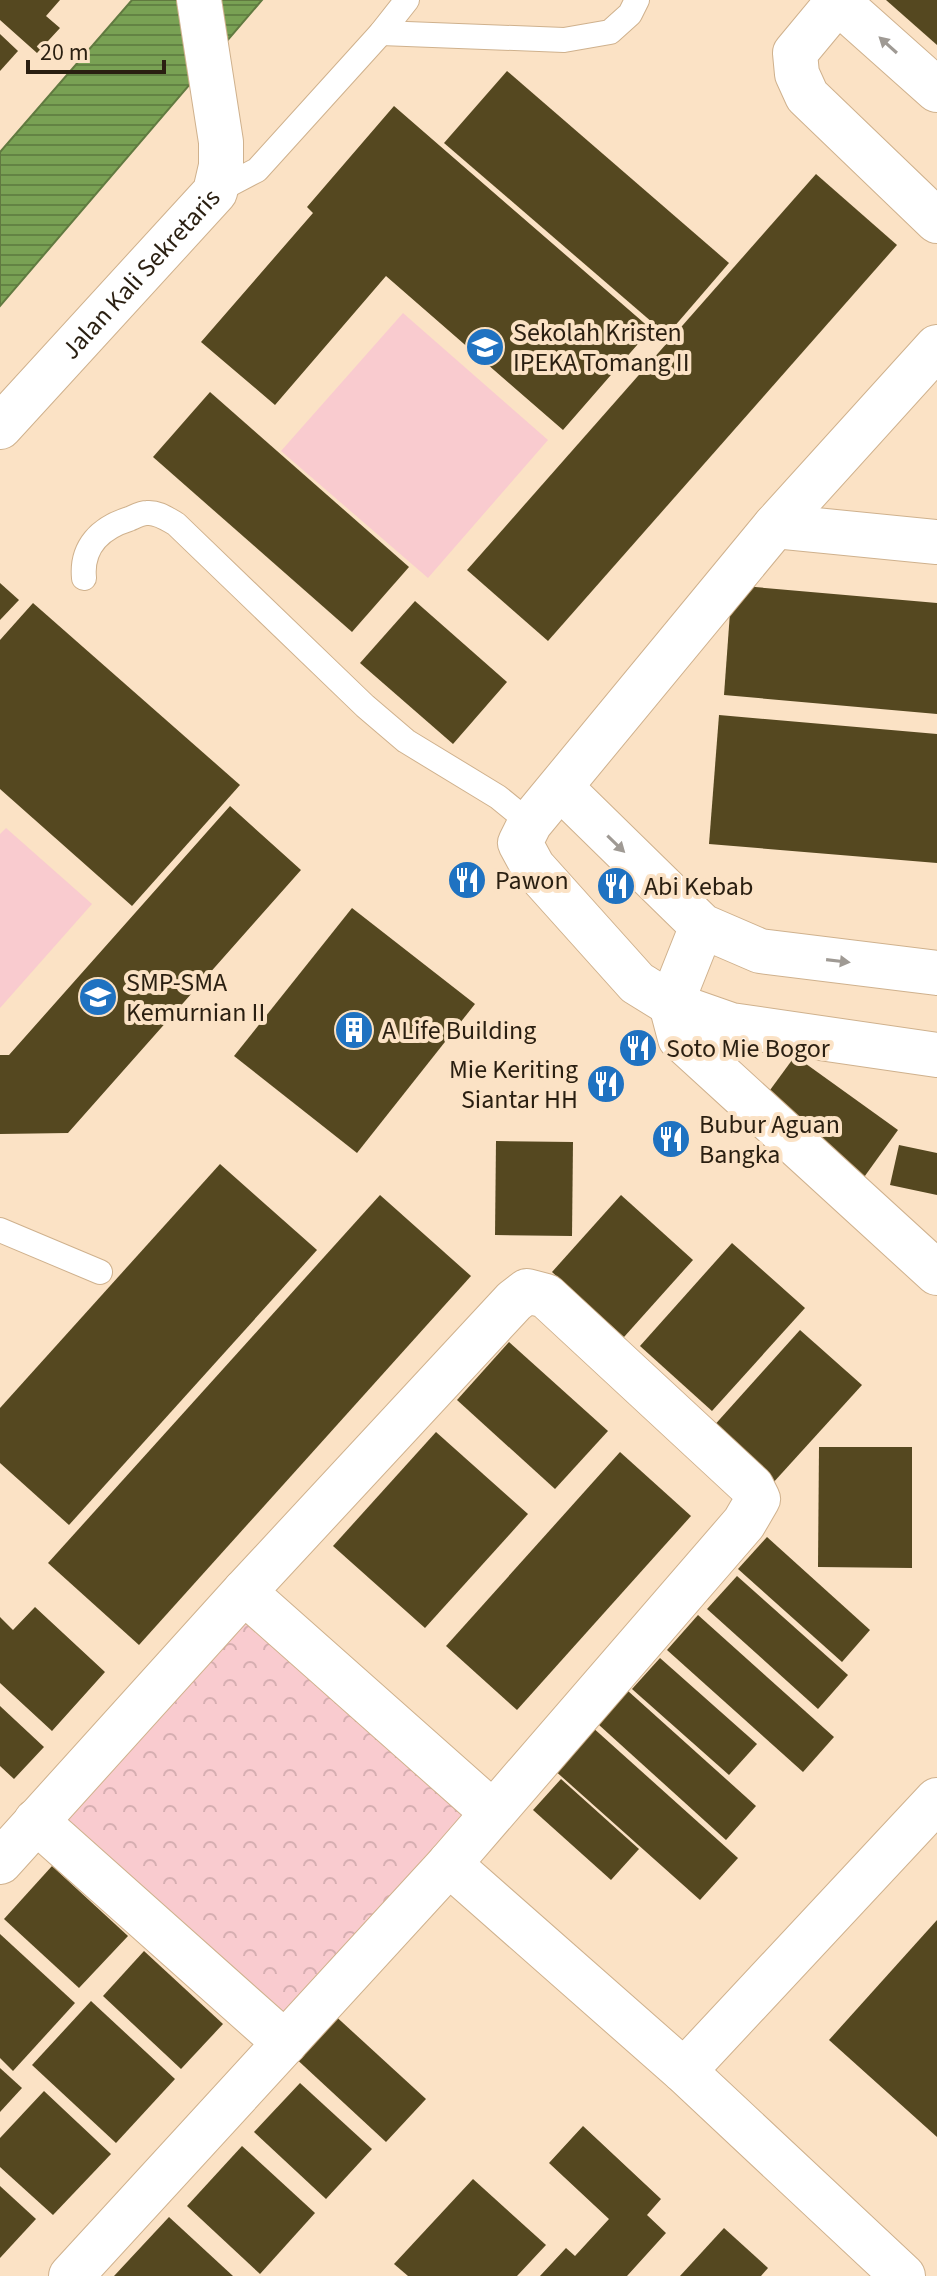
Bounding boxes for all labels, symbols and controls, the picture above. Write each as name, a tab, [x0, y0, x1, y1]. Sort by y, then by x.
scale bar	[28, 24, 164, 74]
text: 20 m	[40, 35, 89, 70]
one-way arrow	[878, 37, 897, 55]
street label: Jalan Kali Sekretaris	[53, 180, 229, 368]
place label: Sekolah Kristen IPEKA Tomang II	[513, 314, 690, 381]
school or university icon: Sekolah Kristen IPEKA Tomang II	[464, 326, 506, 368]
one-way arrow	[606, 834, 625, 852]
restaurant icon: Pawon	[446, 859, 488, 901]
place label: Pawon	[495, 862, 569, 899]
restaurant icon: Abi Kebab	[595, 865, 637, 907]
place label: Abi Kebab	[644, 868, 753, 905]
one-way arrow	[825, 954, 850, 967]
place label: SMP-SMA Kemurnian II	[126, 964, 265, 1031]
school or university icon: SMP-SMA Kemurnian II	[77, 976, 119, 1018]
building icon: A Life Building	[333, 1009, 375, 1051]
place label: A Life Building	[382, 1012, 536, 1049]
restaurant icon: Soto Mie Bogor	[617, 1027, 659, 1069]
place label: Soto Mie Bogor	[666, 1030, 831, 1067]
place label: Mie Keriting Siantar HH	[449, 1051, 578, 1118]
restaurant icon: Mie Keriting Siantar HH	[585, 1063, 627, 1105]
place label: Bubur Aguan Bangka	[699, 1106, 840, 1173]
restaurant icon: Bubur Aguan Bangka	[650, 1118, 692, 1160]

